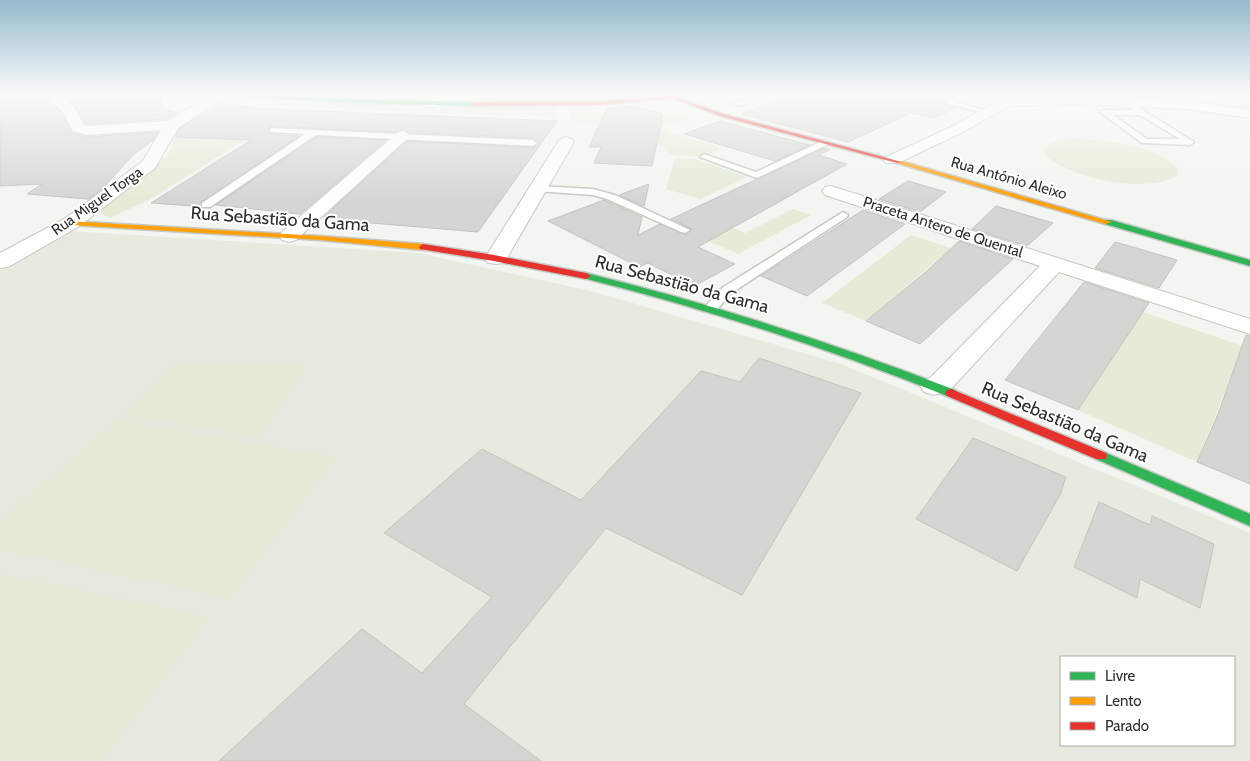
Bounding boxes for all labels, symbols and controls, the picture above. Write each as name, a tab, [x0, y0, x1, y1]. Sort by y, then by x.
street label: Rua António Aleixo	[949, 153, 1069, 203]
street label: Rua Miguel Torga	[48, 163, 147, 239]
street label: Praceta Antero de Quental	[861, 193, 1026, 262]
street label: Rua Sebastião da Gama	[190, 202, 370, 236]
street label: Rua Sebastião da Gama	[593, 250, 772, 318]
street label: Rua Sebastião da Gama	[978, 377, 1152, 467]
legend	[1060, 656, 1235, 746]
text: Livre	[1105, 667, 1136, 685]
text: Lento	[1105, 692, 1142, 710]
text: Parado	[1105, 717, 1149, 735]

